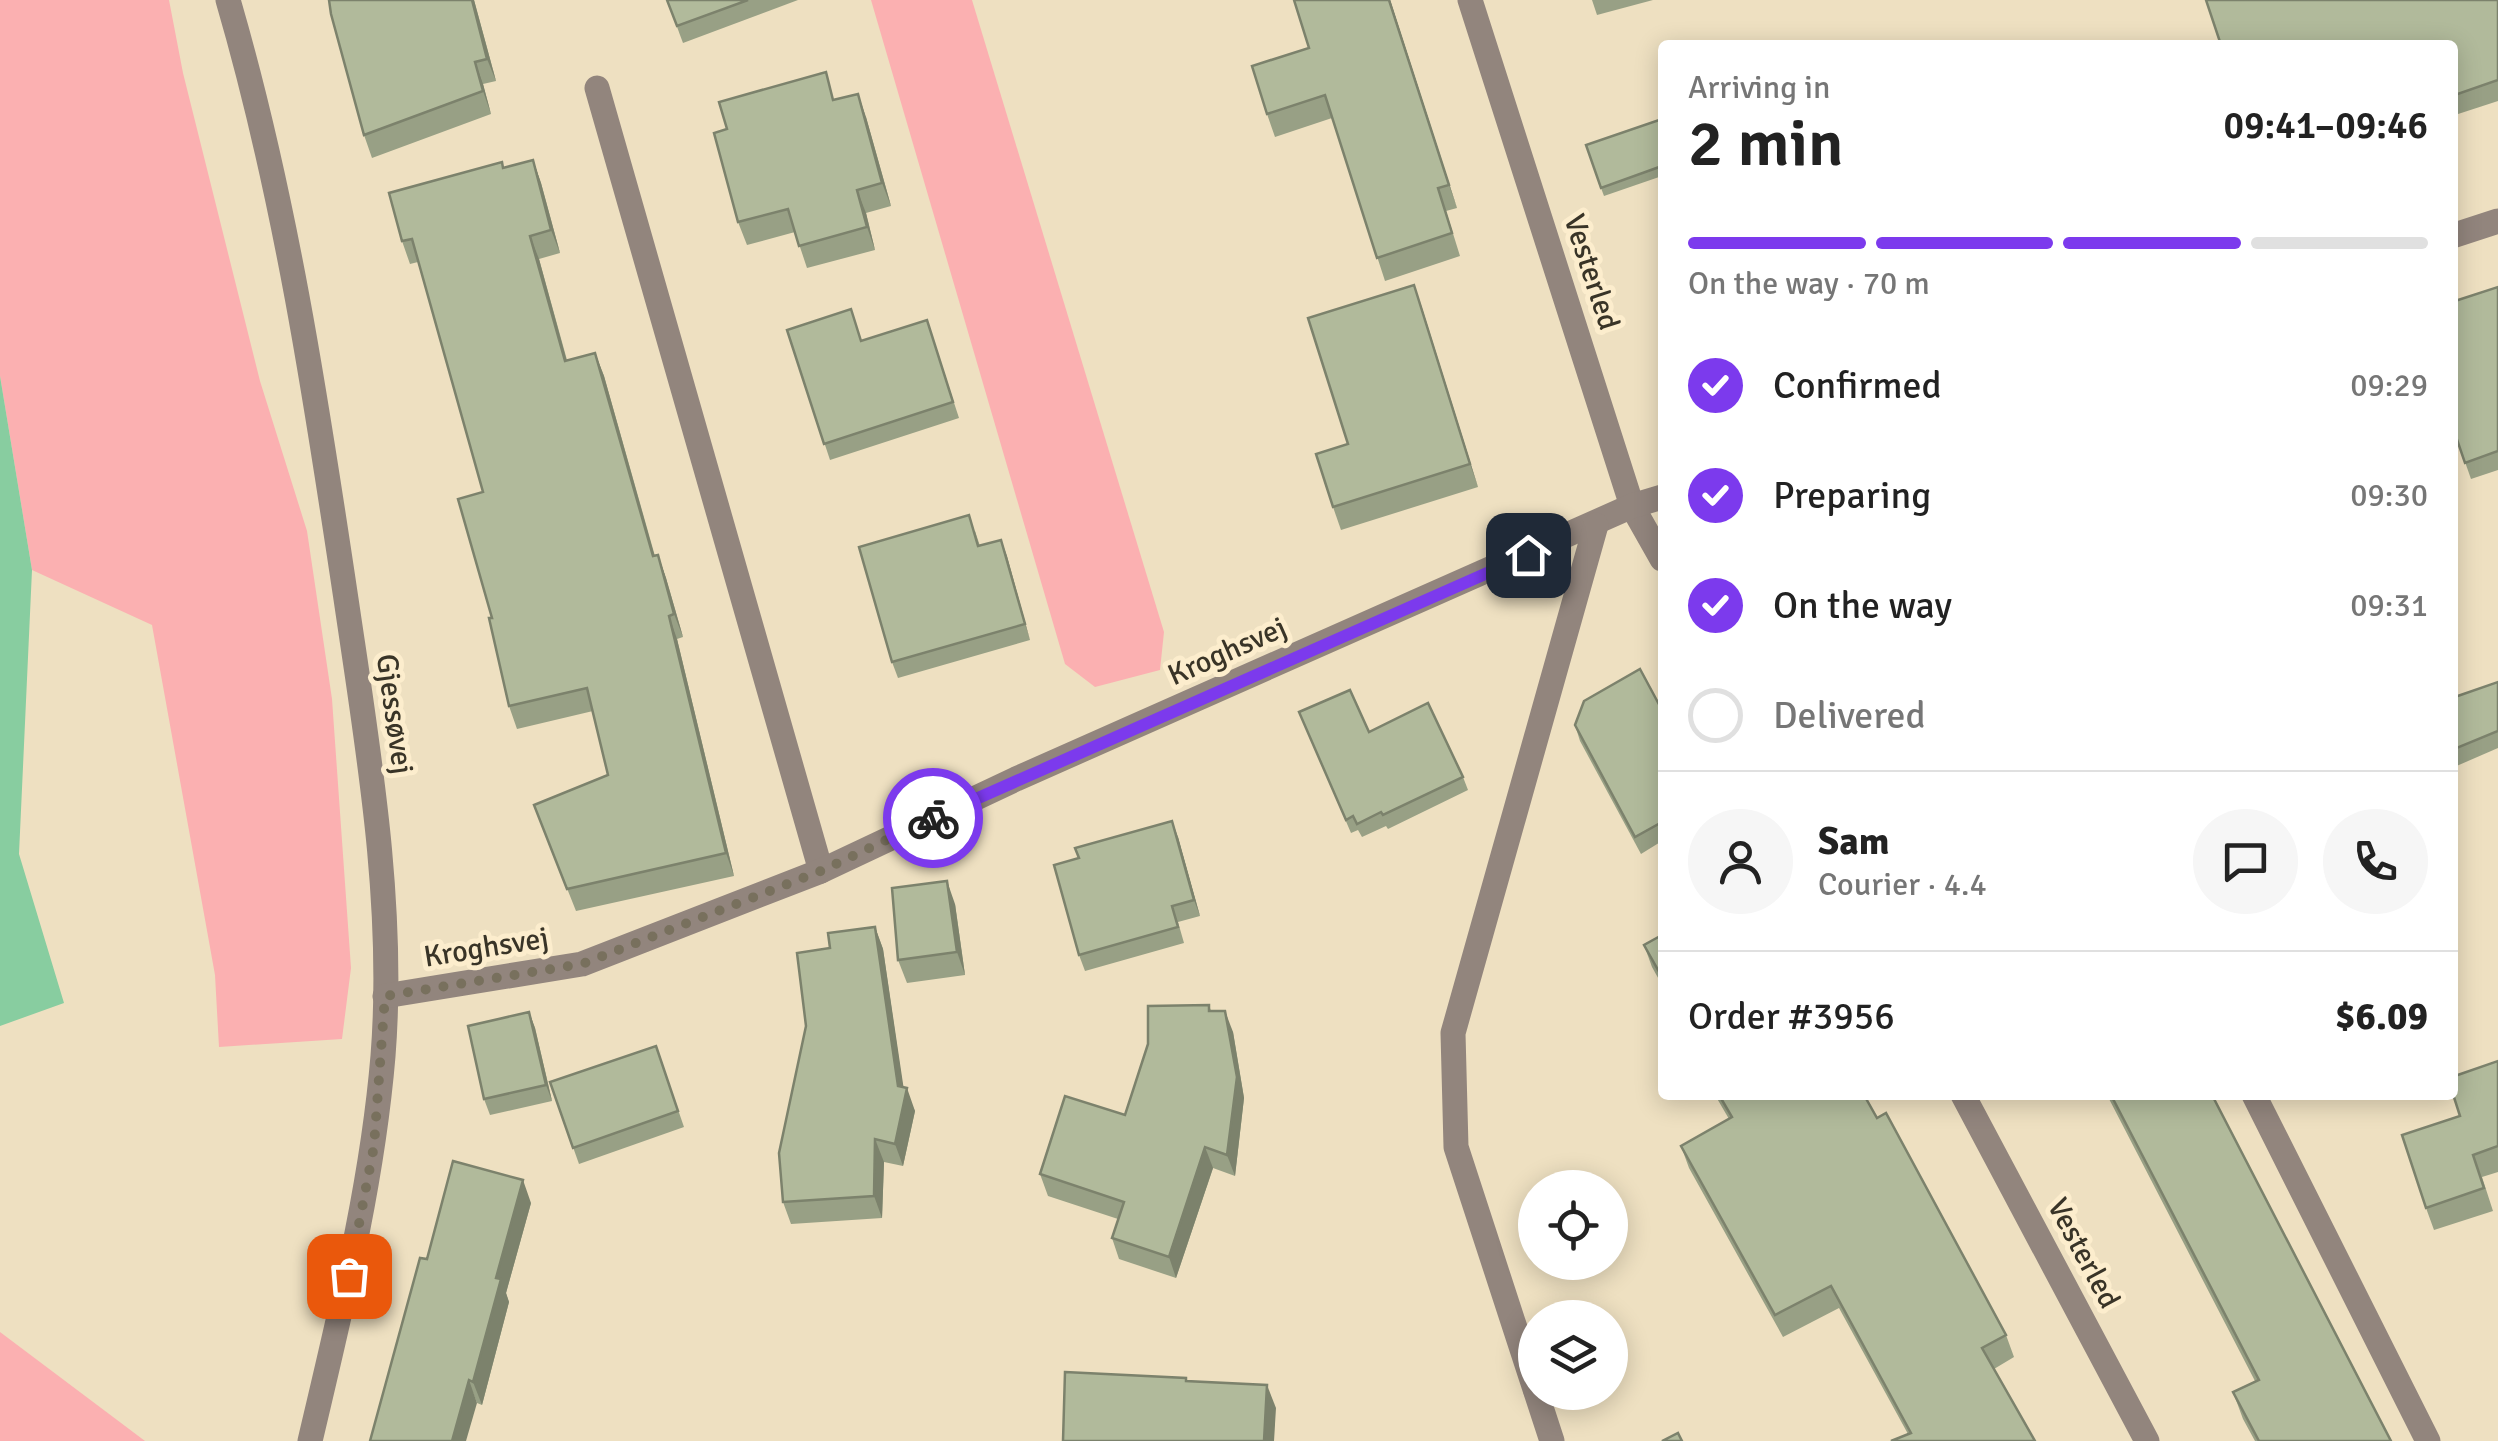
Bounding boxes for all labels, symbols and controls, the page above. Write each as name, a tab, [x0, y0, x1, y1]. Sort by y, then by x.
text: Arriving in	[1688, 68, 1830, 107]
text: 09:41–09:46	[2223, 102, 2428, 149]
text: 2 min	[1688, 104, 1844, 184]
street label: Vesterled	[1555, 210, 1628, 335]
text: On the way · 70 m	[1688, 264, 1930, 303]
icon: check	[1688, 358, 1743, 413]
text: Confirmed	[1773, 362, 1942, 409]
text: 09:29	[2350, 366, 2428, 405]
icon: check	[1688, 468, 1743, 523]
text: Preparing	[1773, 472, 1931, 519]
text: 09:30	[2350, 476, 2428, 515]
pin	[1486, 513, 1571, 598]
icon: home	[1501, 528, 1556, 583]
icon: check	[1688, 578, 1743, 633]
text: On the way	[1773, 582, 1952, 629]
text: 09:31	[2350, 586, 2428, 625]
street label: Kroghsvej	[1162, 609, 1292, 694]
street label: Gjessøvej	[368, 652, 421, 776]
text: Delivered	[1773, 692, 1926, 739]
courier	[883, 768, 983, 868]
icon: bike	[906, 791, 961, 846]
button: person	[1688, 809, 1793, 914]
button: chat	[2193, 809, 2298, 914]
button: phone	[2323, 809, 2428, 914]
text: Sam	[1818, 818, 1889, 865]
text: Courier · 4.4	[1818, 865, 1987, 904]
street label: Kroghsvej	[421, 919, 551, 976]
text: Order #3956	[1688, 993, 1895, 1040]
text: $6.09	[2335, 993, 2428, 1040]
map controls	[1518, 1170, 1628, 1410]
button: locate	[1518, 1170, 1628, 1280]
street label: Vesterled	[2039, 1192, 2128, 1315]
pin	[307, 1234, 392, 1319]
icon: bag	[322, 1249, 377, 1304]
button: layers	[1518, 1300, 1628, 1410]

